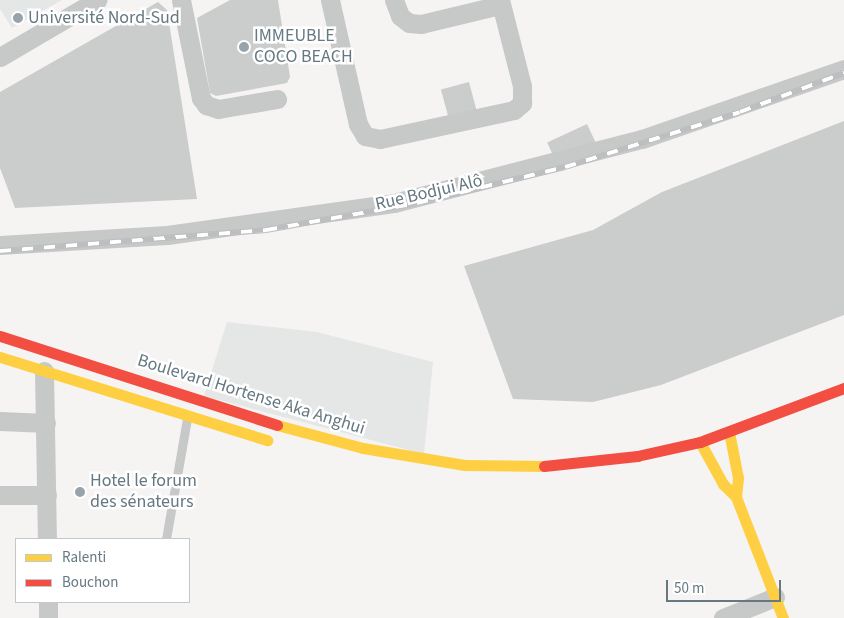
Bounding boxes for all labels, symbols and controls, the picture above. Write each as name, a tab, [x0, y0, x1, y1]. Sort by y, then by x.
place label: Université Nord-Sud	[28, 7, 180, 29]
marker: Université Nord-Sud	[12, 12, 24, 24]
place label: IMMEUBLE COCO BEACH	[254, 26, 353, 68]
marker: IMMEUBLE COCO BEACH	[238, 41, 250, 53]
street label: Rue Bodjui Alô	[373, 170, 485, 216]
street label: Boulevard Hortense Aka Anghui	[135, 350, 367, 440]
place label: Hotel le forum des sénateurs	[90, 471, 197, 514]
marker: Hotel le forum des sénateurs	[74, 486, 86, 498]
legend	[15, 538, 190, 603]
text: Ralenti	[62, 547, 106, 568]
scale bar	[669, 570, 784, 602]
text: Bouchon	[62, 572, 118, 593]
text: 50 m	[674, 578, 704, 599]

